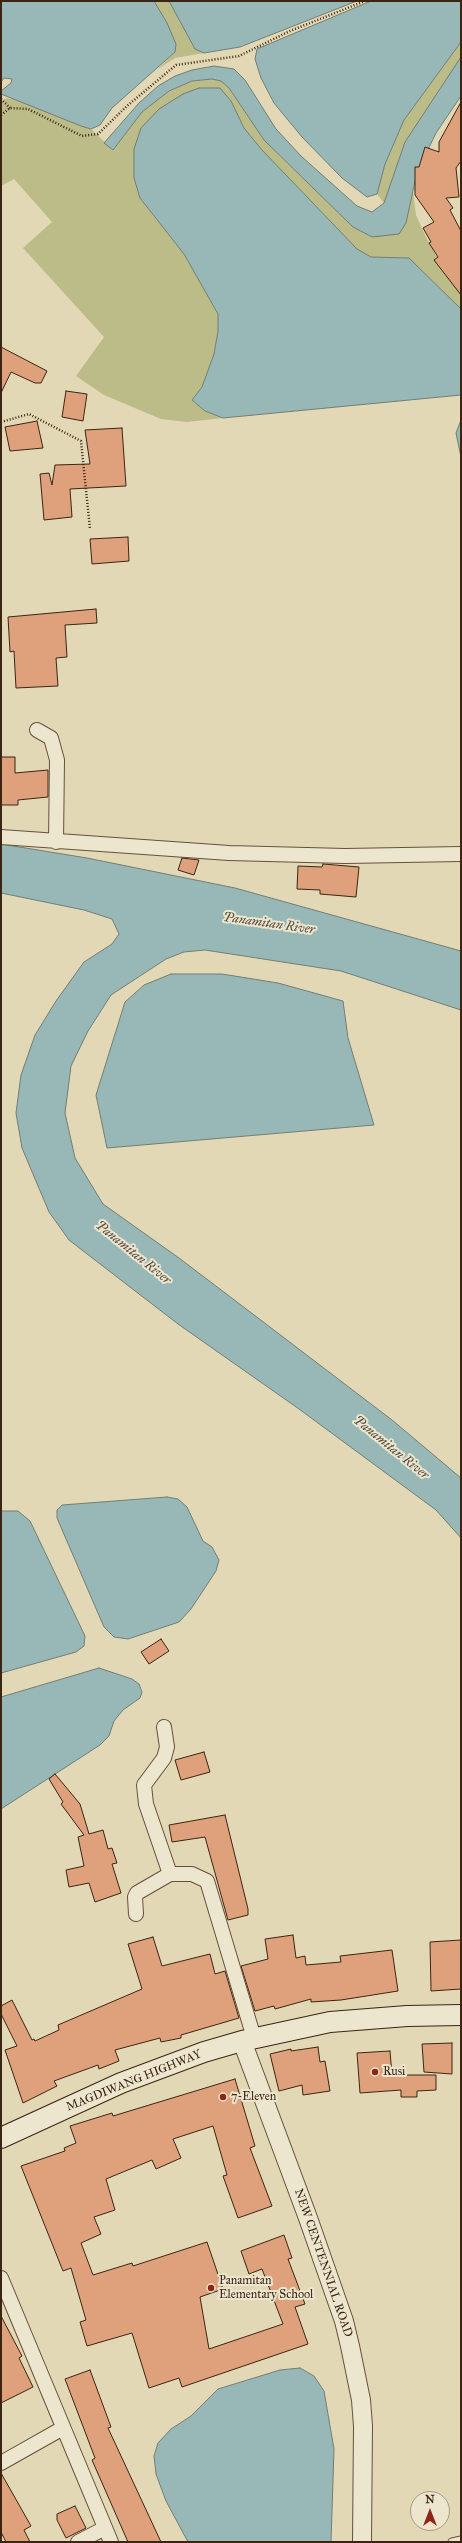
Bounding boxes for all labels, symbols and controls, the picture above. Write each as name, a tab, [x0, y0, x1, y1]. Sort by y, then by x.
water label: Panamitan River	[222, 910, 316, 938]
water label: Panamitan River	[92, 1218, 174, 1288]
water label: Panamitan River	[350, 1413, 432, 1483]
street label: MAGDIWANG HIGHWAY	[64, 2047, 204, 2115]
place label: Rusi	[383, 2065, 405, 2079]
marker: Rusi	[370, 2067, 380, 2077]
place label: 7-Eleven	[231, 2090, 276, 2104]
marker: 7-Eleven	[218, 2092, 228, 2102]
street label: NEW CENTENNIAL ROAD	[291, 2187, 355, 2339]
place label: Panamitan Elementary School	[219, 2274, 313, 2302]
marker: Panamitan Elementary School	[206, 2283, 216, 2293]
north arrow	[410, 2491, 450, 2531]
text: N	[425, 2493, 435, 2506]

